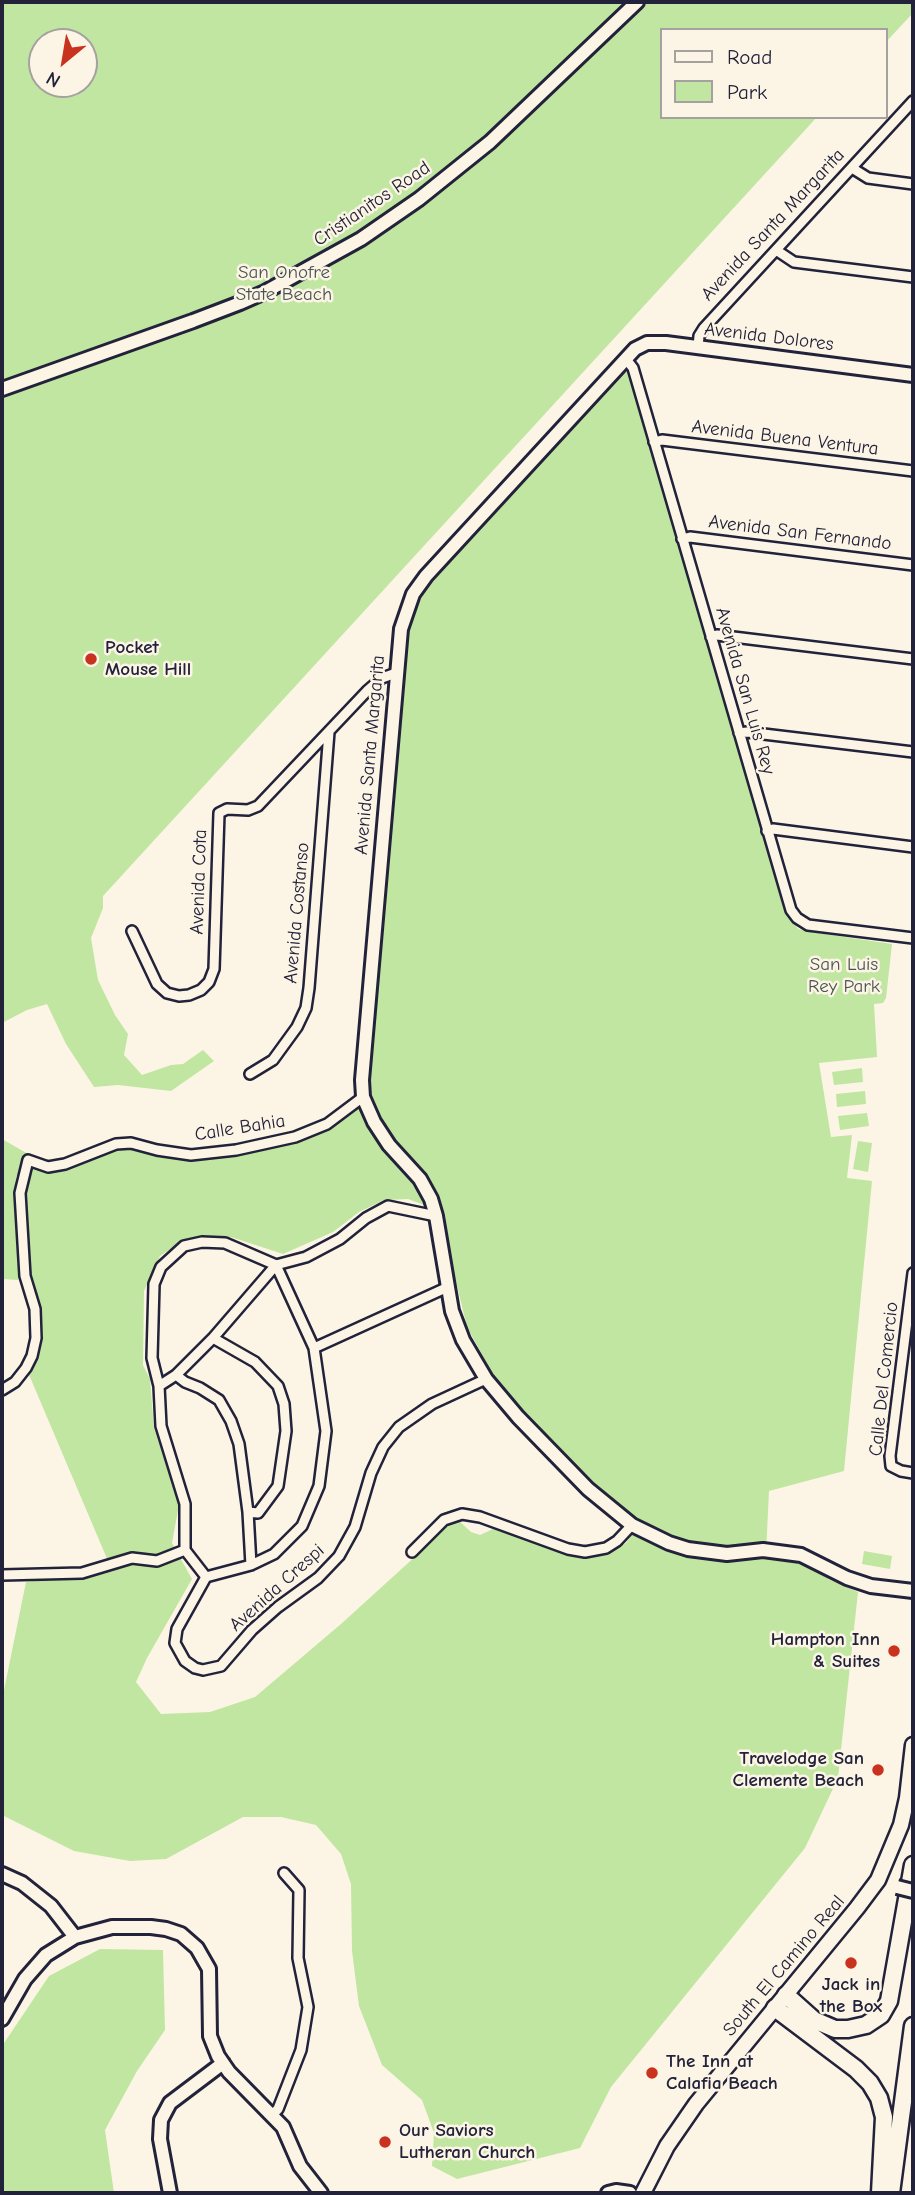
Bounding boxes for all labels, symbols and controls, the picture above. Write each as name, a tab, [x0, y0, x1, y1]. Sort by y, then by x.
north arrow	[28, 28, 98, 98]
legend	[660, 28, 887, 119]
text: Road	[727, 45, 772, 69]
text: N	[43, 67, 64, 92]
text: Park	[727, 80, 767, 104]
street label: Avenida Santa Margarita	[696, 144, 850, 306]
street label: Cristianitos Road	[309, 157, 435, 251]
park label: San Onofre State Beach	[236, 262, 332, 306]
street label: Avenida Dolores	[703, 318, 835, 356]
street label: Avenida Buena Ventura	[690, 415, 880, 461]
street label: Avenida San Fernando	[707, 510, 893, 556]
street label: Avenida San Luis Rey	[710, 605, 780, 777]
place label: Pocket Mouse Hill	[105, 637, 191, 681]
marker: Pocket Mouse Hill	[83, 651, 99, 667]
street label: Avenida Santa Margarita	[350, 654, 390, 856]
street label: Avenida Cota	[186, 829, 212, 935]
street label: Avenida Costanso	[279, 841, 315, 985]
park label: San Luis Rey Park	[808, 954, 880, 998]
street label: Calle Bahia	[193, 1110, 287, 1146]
street label: Calle Del Comercio	[865, 1301, 903, 1457]
street label: Avenida Crespi	[225, 1539, 329, 1637]
place label: Hampton Inn & Suites	[771, 1629, 880, 1673]
marker: Hampton Inn & Suites	[886, 1643, 902, 1659]
place label: Travelodge San Clemente Beach	[733, 1748, 864, 1792]
marker: Travelodge San Clemente Beach	[870, 1762, 886, 1778]
street label: South El Camino Real	[718, 1891, 850, 2041]
marker: Jack in the Box	[843, 1955, 859, 1971]
place label: Jack in the Box	[820, 1974, 882, 2018]
place label: The Inn at Calafia Beach	[666, 2051, 778, 2095]
marker: The Inn at Calafia Beach	[644, 2065, 660, 2081]
place label: Our Saviors Lutheran Church	[399, 2120, 535, 2164]
marker: Our Saviors Lutheran Church	[377, 2134, 393, 2150]

